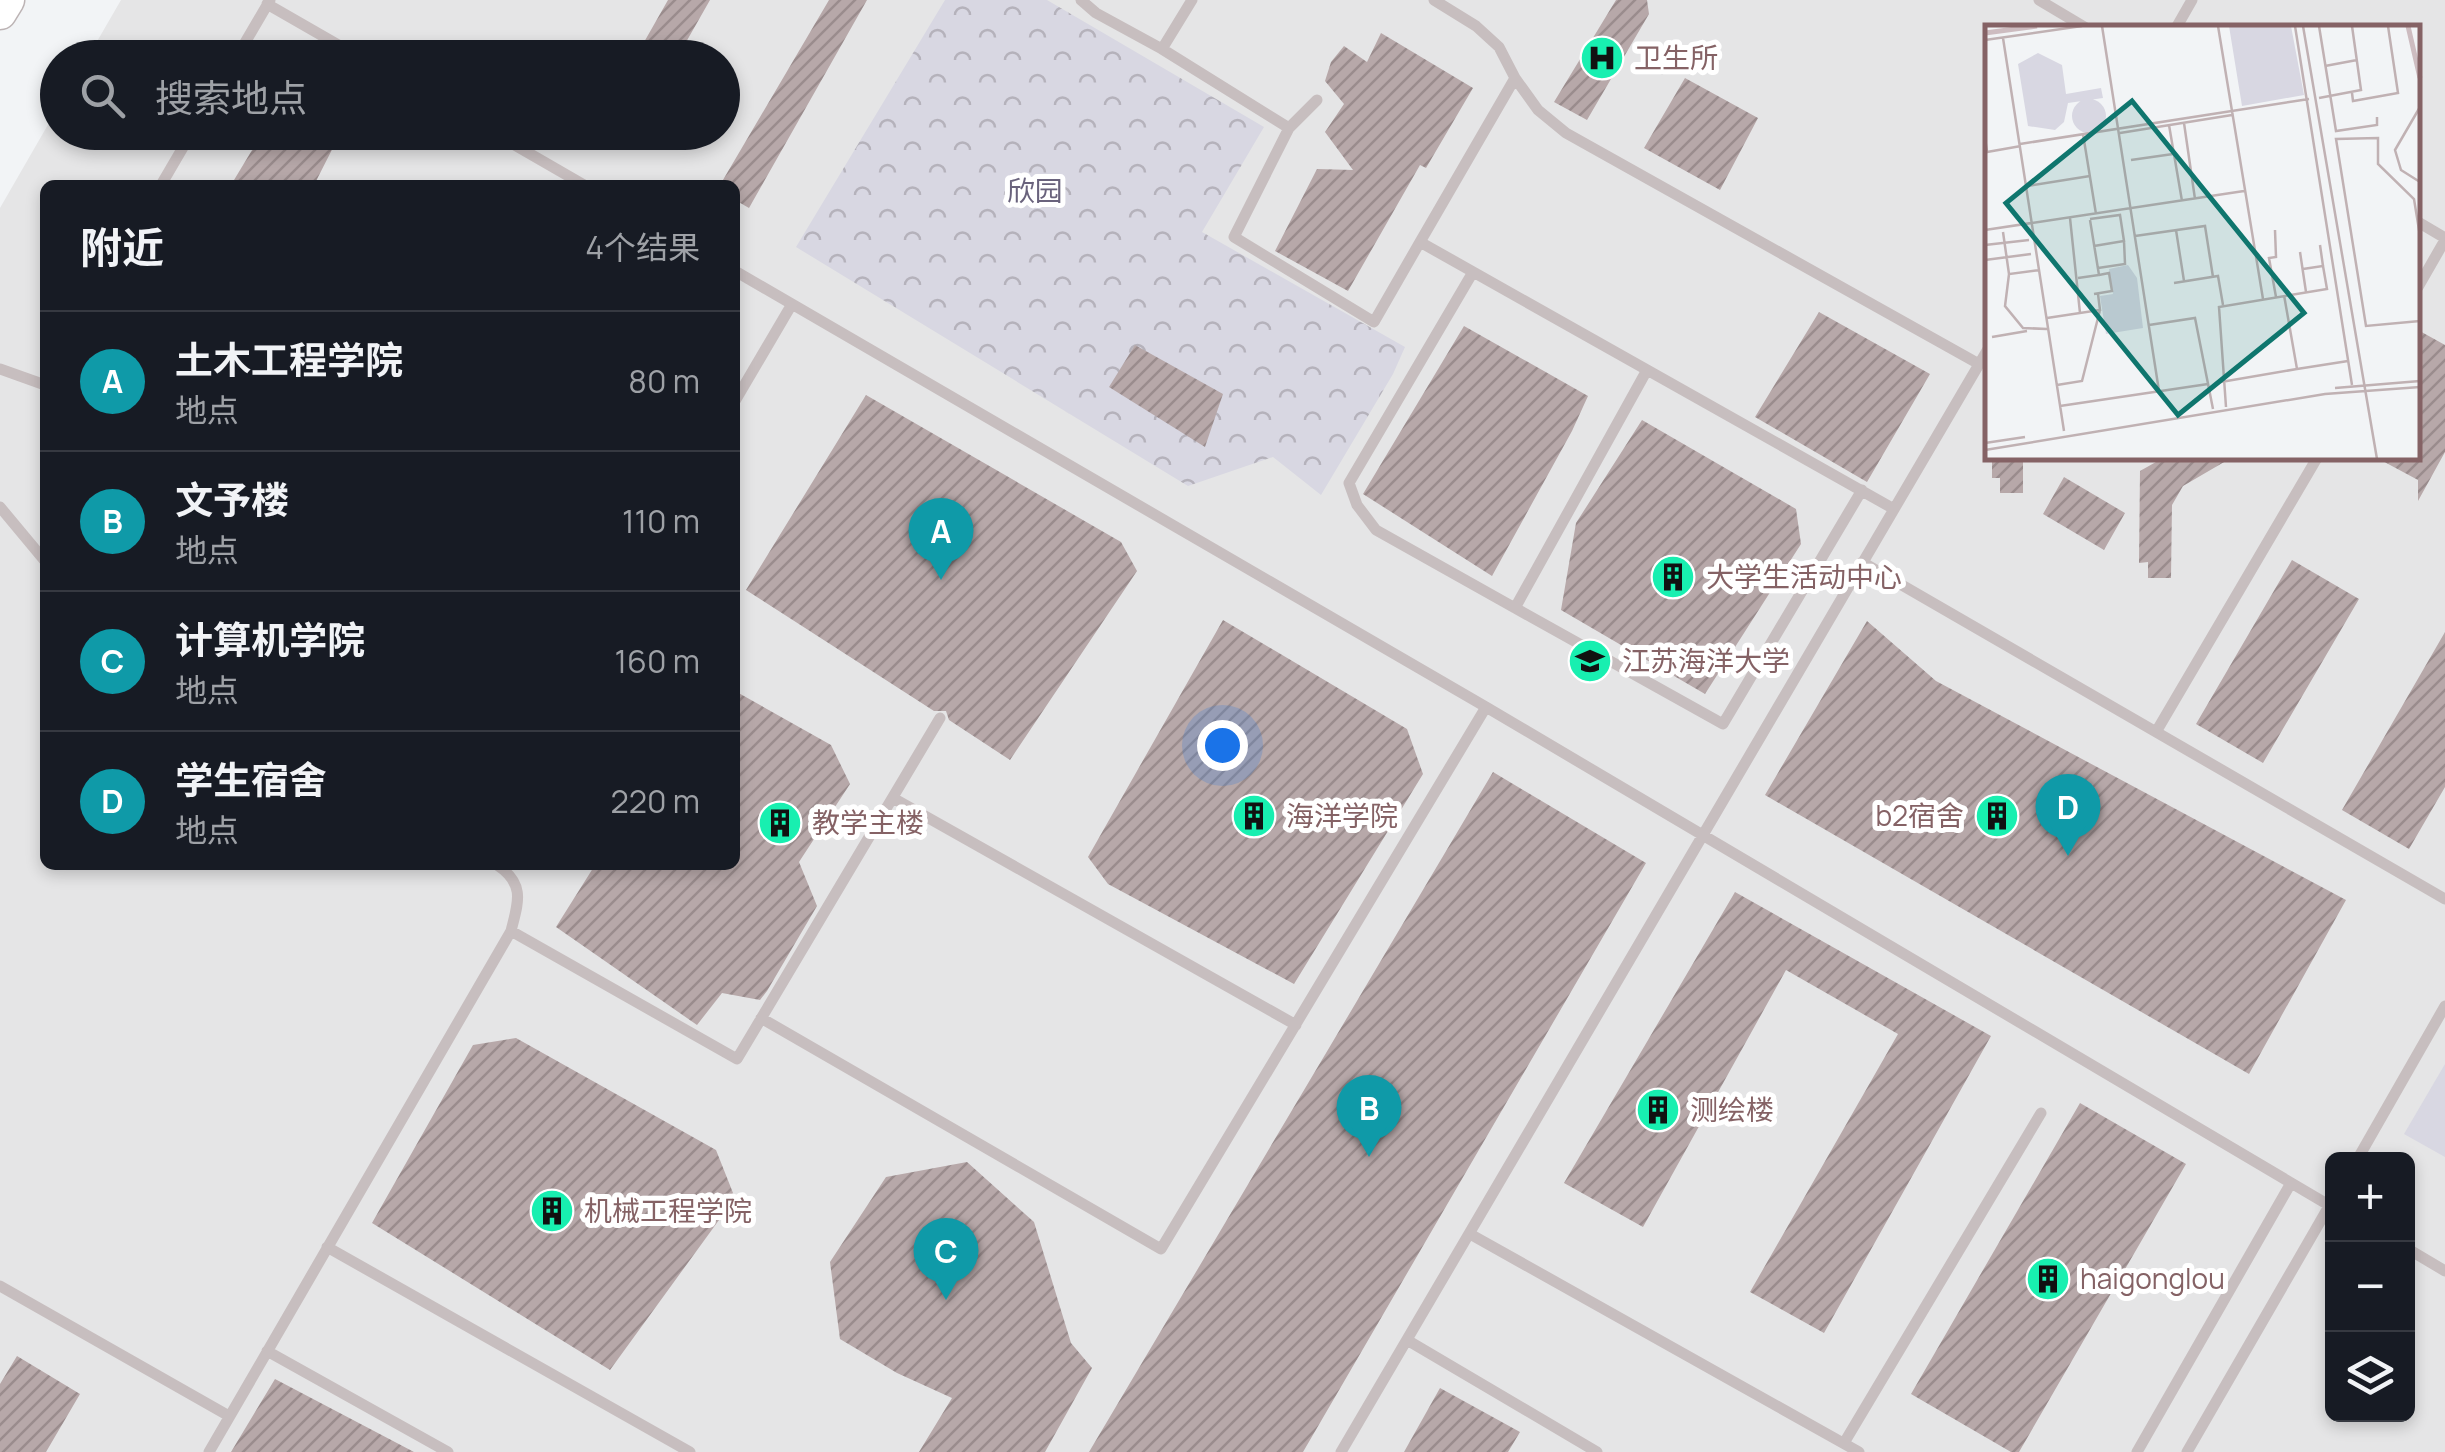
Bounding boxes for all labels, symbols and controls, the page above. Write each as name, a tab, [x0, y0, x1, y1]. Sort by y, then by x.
inset map	[1985, 25, 2420, 460]
hospital icon: 卫生所	[1579, 35, 1625, 81]
place label: 卫生所	[1634, 38, 1718, 76]
search box	[40, 40, 740, 150]
icon: search	[75, 68, 130, 123]
text: 搜索地点	[155, 71, 307, 123]
park label: 欣园	[1007, 171, 1063, 209]
text: 附近	[80, 218, 164, 276]
text: 4个结果	[585, 225, 700, 269]
text: 土木工程学院	[175, 333, 403, 385]
text: A	[102, 359, 123, 403]
text: 80 m	[628, 359, 700, 403]
text: 地点	[175, 388, 239, 432]
text: 文予楼	[175, 473, 289, 525]
pin: A	[908, 498, 974, 580]
text: B	[102, 499, 123, 543]
text: 110 m	[622, 499, 700, 543]
text: 地点	[175, 528, 239, 572]
building icon: 大学生活动中心	[1650, 554, 1696, 600]
place label: 大学生活动中心	[1706, 557, 1902, 595]
text: 计算机学院	[175, 613, 365, 665]
school or university icon: 江苏海洋大学	[1567, 638, 1613, 684]
text: C	[101, 639, 124, 683]
text: 160 m	[615, 639, 700, 683]
place label: 江苏海洋大学	[1622, 641, 1790, 679]
text: 地点	[175, 668, 239, 712]
your location	[1197, 720, 1248, 771]
text: 学生宿舍	[175, 753, 327, 805]
pin: D	[2036, 774, 2100, 856]
text: D	[101, 779, 124, 823]
text: 220 m	[610, 779, 700, 823]
building icon: 海洋学院	[1231, 793, 1277, 839]
building icon: b2宿舍	[1974, 793, 2020, 839]
place label: 海洋学院	[1286, 796, 1398, 834]
place label: b2宿舍	[1875, 796, 1964, 834]
building icon: 教学主楼	[757, 800, 803, 846]
place label: 教学主楼	[812, 803, 924, 841]
text: 地点	[175, 808, 239, 852]
pin: B	[1336, 1074, 1402, 1157]
building icon: 测绘楼	[1635, 1087, 1681, 1133]
place label: 测绘楼	[1690, 1090, 1774, 1128]
map controls	[2325, 1152, 2415, 1422]
button: +	[2325, 1152, 2415, 1242]
building icon: 机械工程学院	[529, 1188, 575, 1234]
place label: 机械工程学院	[584, 1191, 752, 1229]
pin: C	[914, 1218, 978, 1300]
button: −	[2325, 1242, 2415, 1332]
building icon: haigonglou	[2025, 1256, 2071, 1302]
place label: haigonglou	[2080, 1259, 2225, 1297]
button: layers	[2325, 1332, 2415, 1422]

